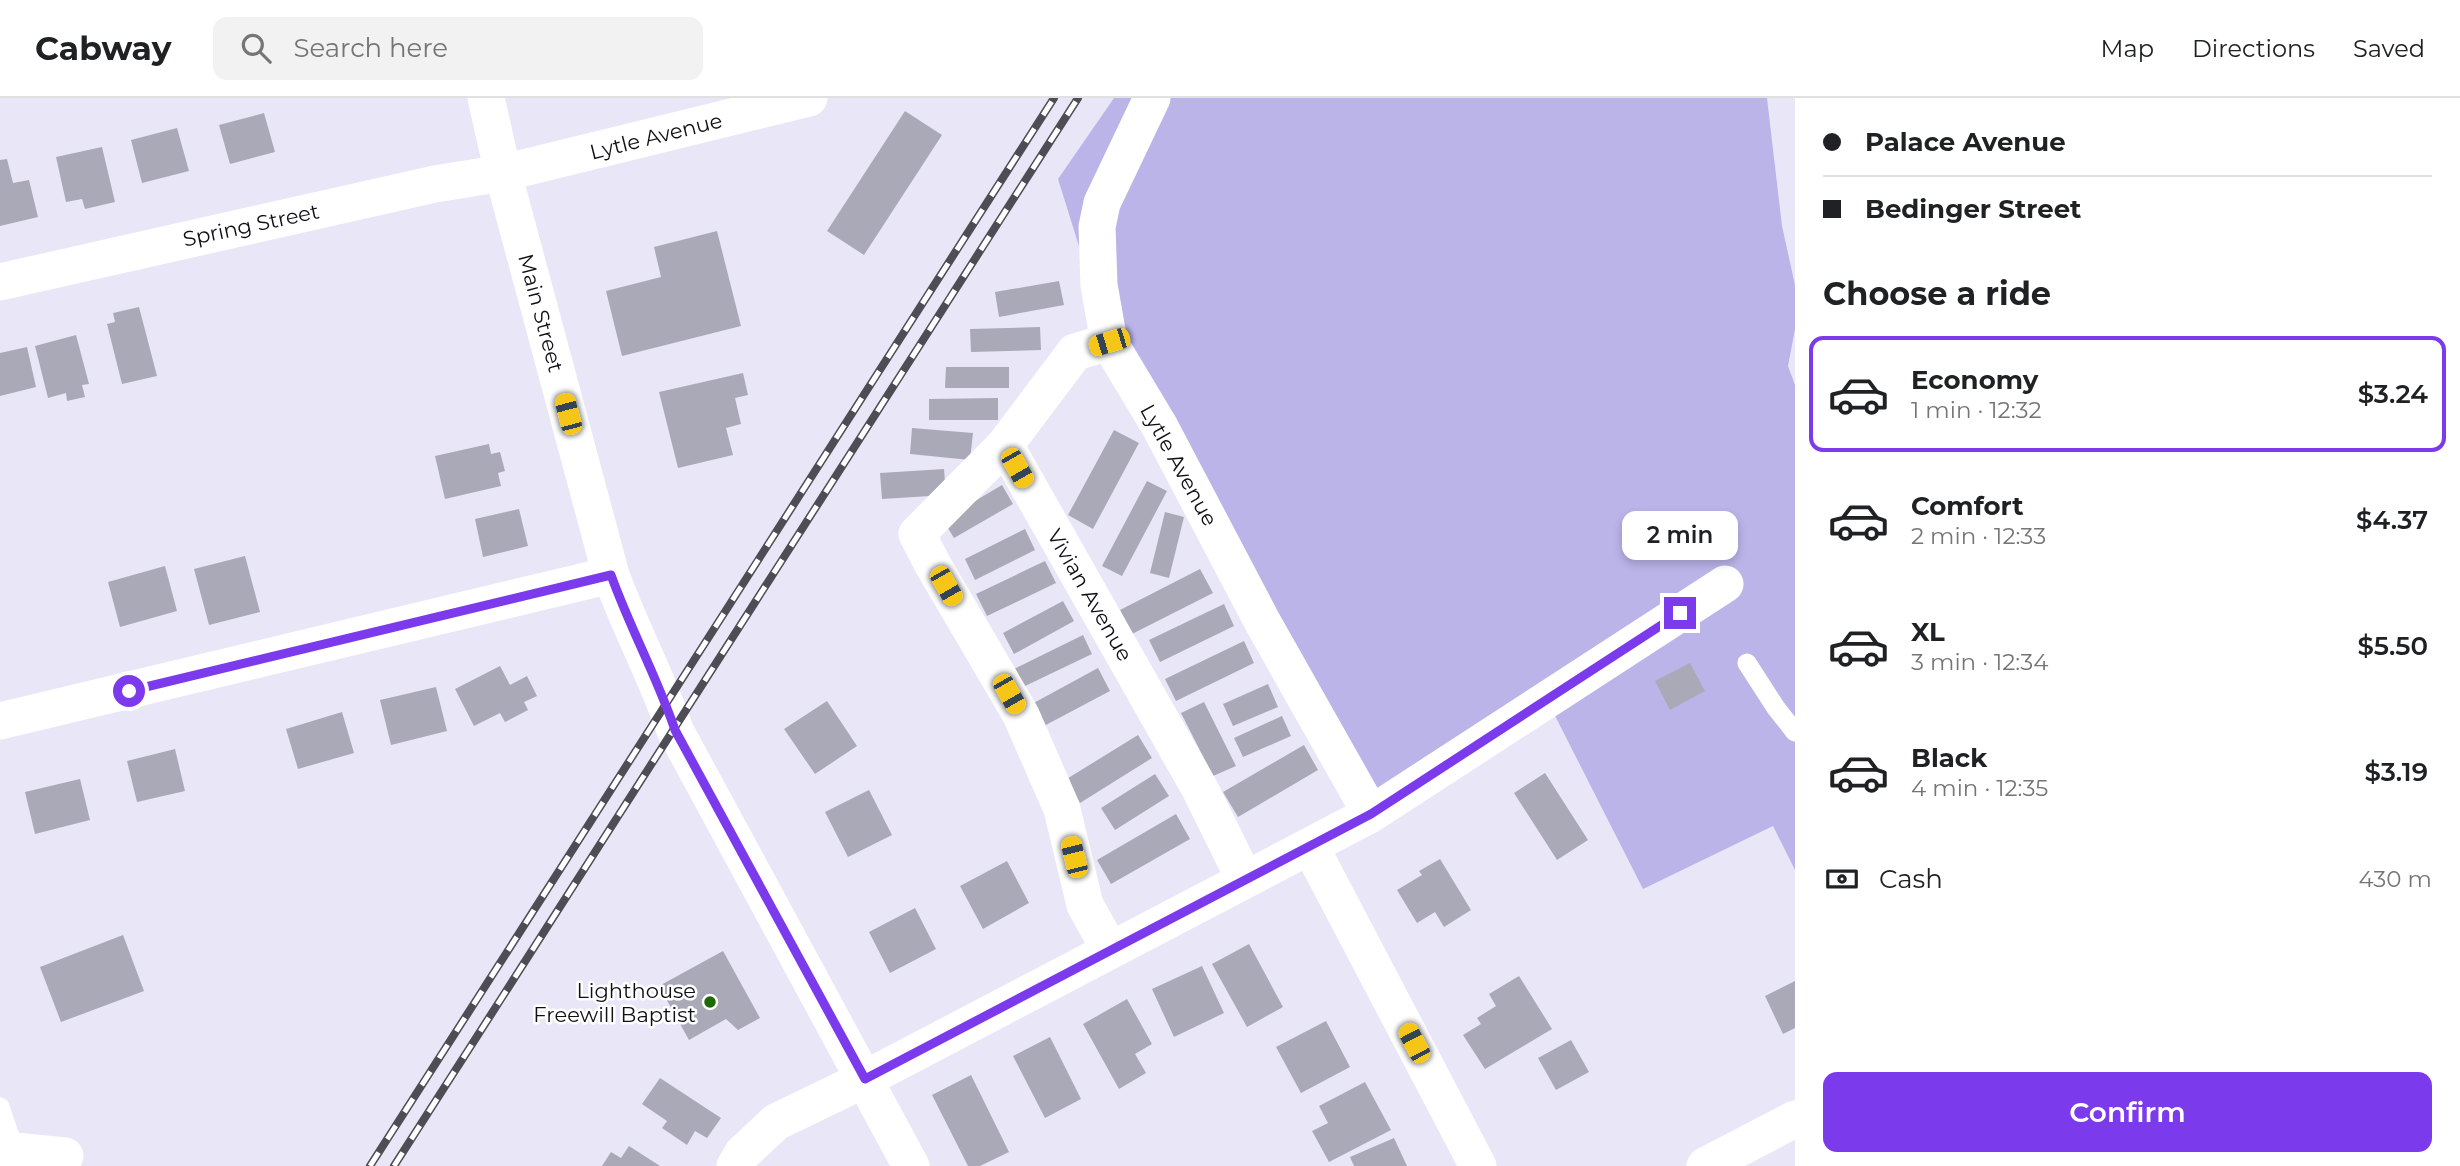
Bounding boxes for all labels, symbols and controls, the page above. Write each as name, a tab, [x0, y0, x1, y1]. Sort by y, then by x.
search box	[213, 17, 703, 80]
text: Cabway	[35, 28, 171, 68]
icon: search	[237, 29, 275, 67]
text: Search here	[293, 32, 448, 64]
text: Map	[2101, 34, 2154, 63]
text: Directions	[2192, 34, 2315, 63]
text: Saved	[2353, 34, 2425, 63]
street label: Lytle Avenue	[587, 107, 725, 165]
text: Palace Avenue	[1865, 126, 2066, 158]
text: Bedinger Street	[1865, 193, 2081, 225]
street label: Spring Street	[181, 198, 321, 252]
street label: Main Street	[513, 251, 569, 375]
text: Choose a ride	[1823, 274, 2051, 313]
car	[1086, 326, 1133, 358]
icon: car	[1827, 363, 1890, 426]
text: Economy	[1911, 364, 2038, 396]
text: $3.24	[2358, 378, 2428, 410]
car	[553, 391, 584, 437]
text: 1 min · 12:32	[1911, 396, 2041, 424]
street label: Lytle Avenue	[1135, 400, 1223, 530]
car	[998, 445, 1037, 491]
icon: car	[1827, 489, 1890, 552]
text: Comfort	[1911, 490, 2023, 522]
text: $4.37	[2356, 504, 2428, 536]
callout: 2 min	[1622, 512, 1738, 560]
text: 2 min	[1647, 521, 1713, 549]
text: 2 min · 12:33	[1911, 522, 2046, 550]
street label: Vivian Avenue	[1042, 525, 1138, 665]
car	[927, 563, 966, 609]
route end	[1664, 597, 1696, 629]
icon: car	[1827, 615, 1890, 678]
text: XL	[1911, 616, 1945, 648]
text: $5.50	[2357, 630, 2428, 662]
text: 3 min · 12:34	[1911, 648, 2048, 676]
car	[990, 671, 1029, 717]
route start	[113, 675, 145, 707]
icon: car	[1827, 741, 1890, 804]
text: Black	[1911, 742, 1987, 774]
text: $3.19	[2364, 756, 2428, 788]
text: 4 min · 12:35	[1911, 774, 2048, 802]
car	[1059, 834, 1090, 880]
icon: cash	[1823, 860, 1861, 898]
text: Cash	[1879, 863, 1943, 895]
text: 430 m	[2359, 865, 2432, 893]
place label: Lighthouse Freewill Baptist	[533, 978, 696, 1027]
marker: Lighthouse Freewill Baptist	[702, 994, 718, 1010]
car	[1395, 1020, 1434, 1066]
button: Confirm	[1823, 1072, 2432, 1152]

